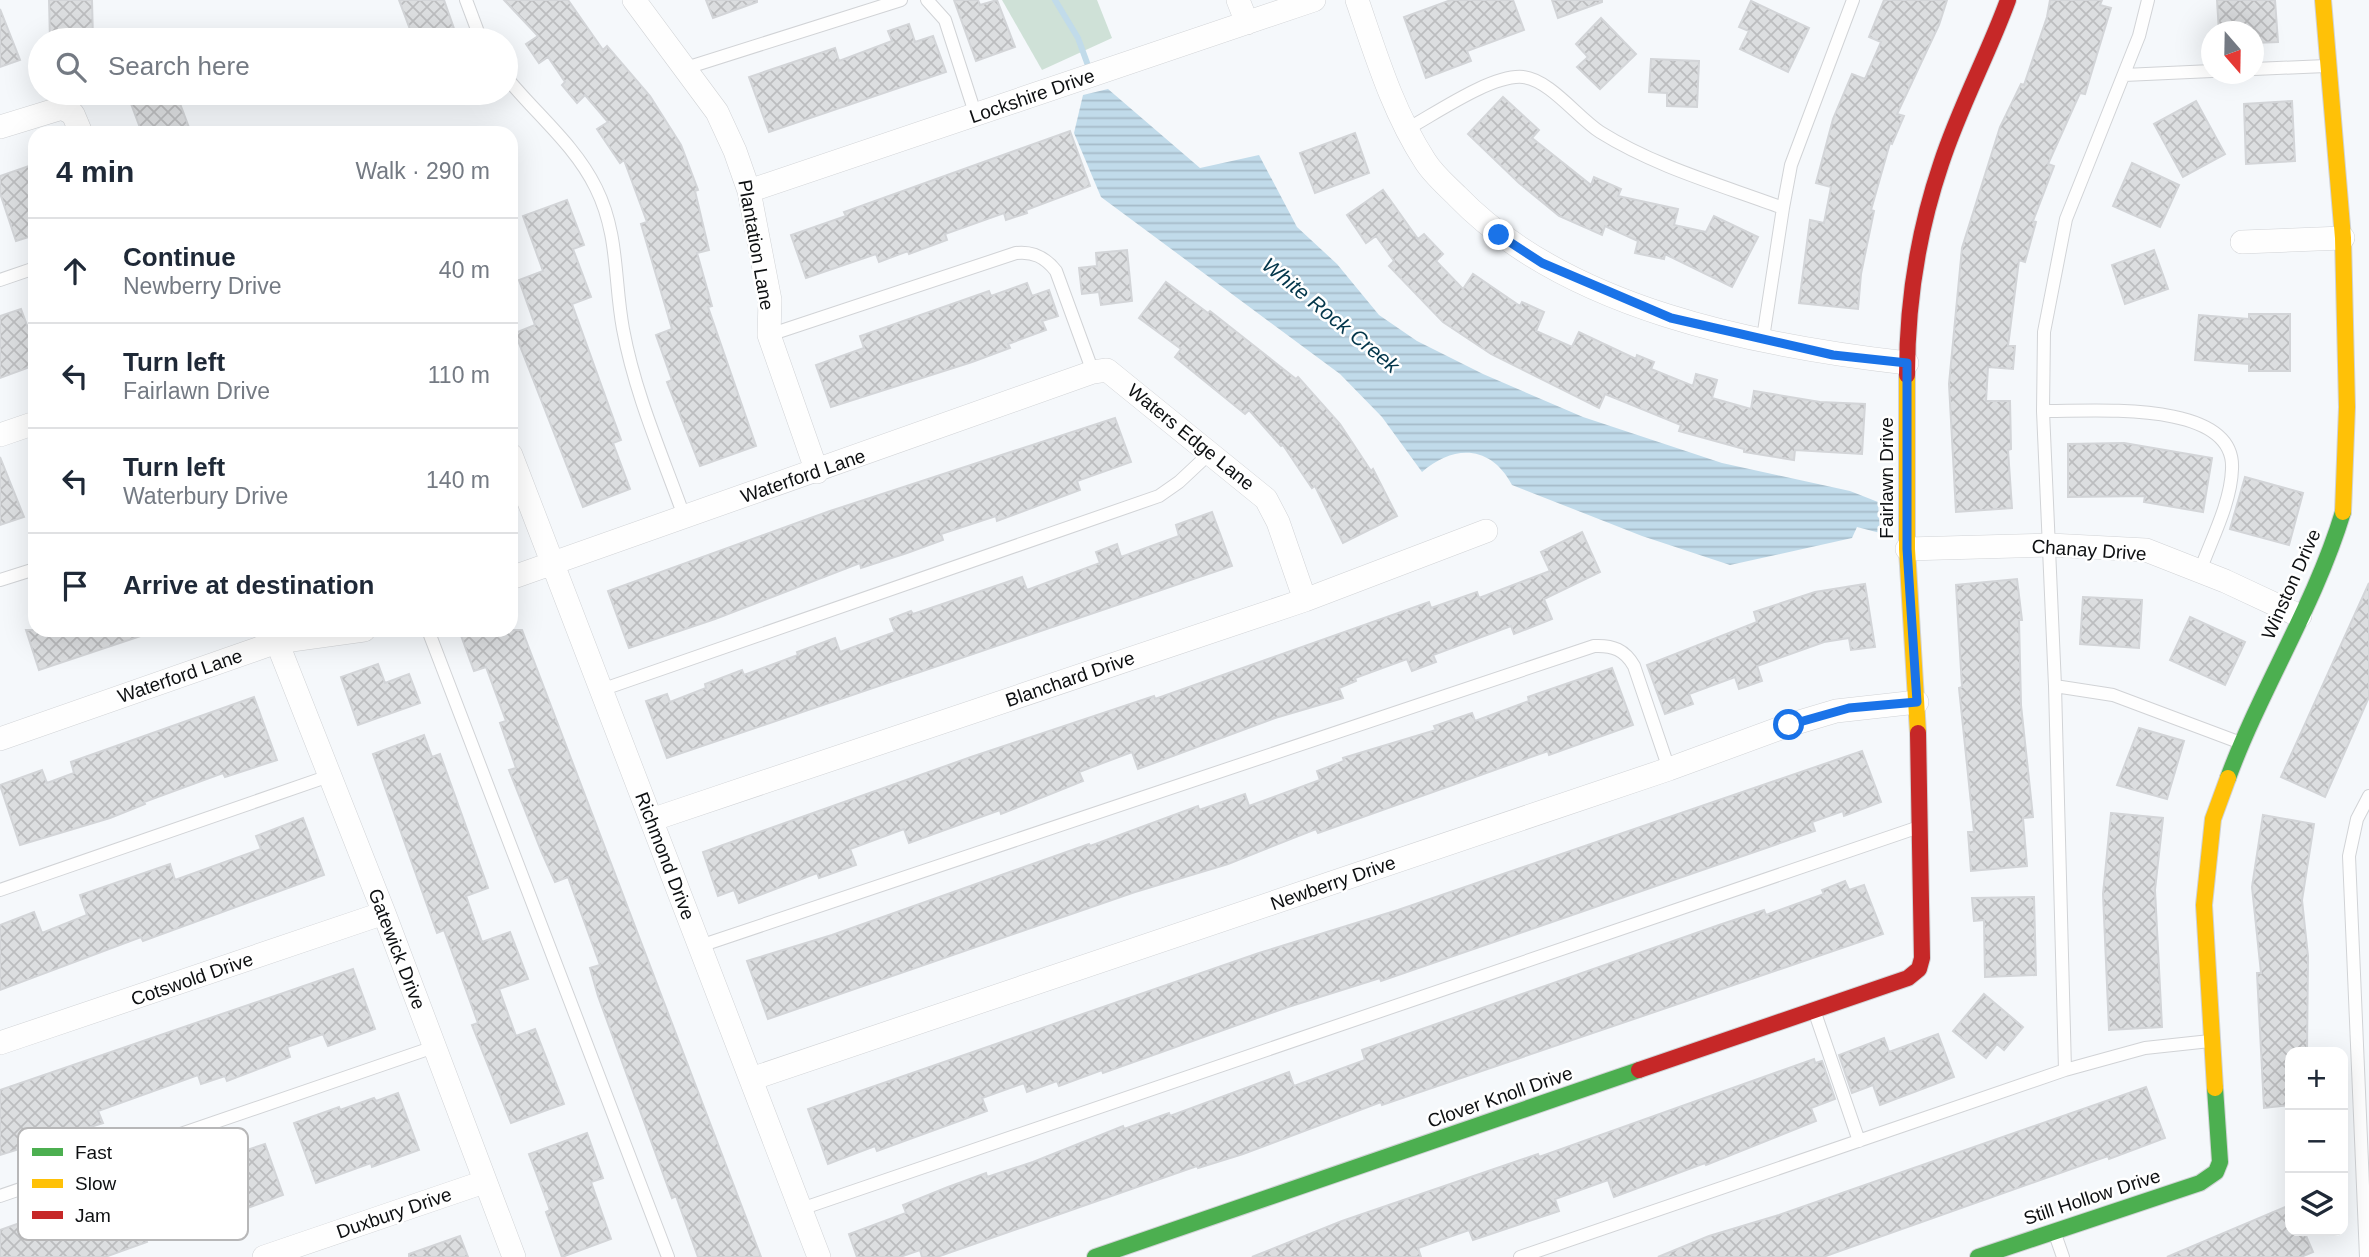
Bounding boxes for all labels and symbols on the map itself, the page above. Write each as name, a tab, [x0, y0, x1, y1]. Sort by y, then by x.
north arrow	[2201, 21, 2264, 84]
street label: Lockshire Drive	[967, 65, 1097, 127]
street label: Plantation Lane	[734, 178, 778, 312]
route end	[1483, 219, 1514, 250]
water label: White Rock Creek	[1258, 253, 1405, 378]
street label: Waters Edge Lane	[1124, 380, 1258, 494]
street label: Fairlawn Drive	[1876, 417, 1897, 539]
street label: Waterford Lane	[738, 445, 868, 507]
street label: Winston Drive	[2257, 526, 2325, 642]
street label: Chanay Drive	[2031, 536, 2147, 564]
street label: Waterford Lane	[115, 645, 245, 707]
street label: Blanchard Drive	[1003, 647, 1137, 711]
route start	[1773, 709, 1804, 740]
street label: Richmond Drive	[631, 789, 699, 923]
street label: Newberry Drive	[1268, 852, 1398, 914]
street label: Gatewick Drive	[364, 886, 430, 1012]
street label: Cotswold Drive	[128, 948, 256, 1010]
street label: Clover Knoll Drive	[1425, 1062, 1575, 1132]
legend	[18, 1128, 248, 1240]
text: Fast	[75, 1142, 113, 1163]
street label: Still Hollow Drive	[2021, 1165, 2163, 1229]
text: Slow	[75, 1173, 116, 1194]
street label: Duxbury Drive	[334, 1183, 454, 1243]
text: Jam	[75, 1205, 111, 1226]

